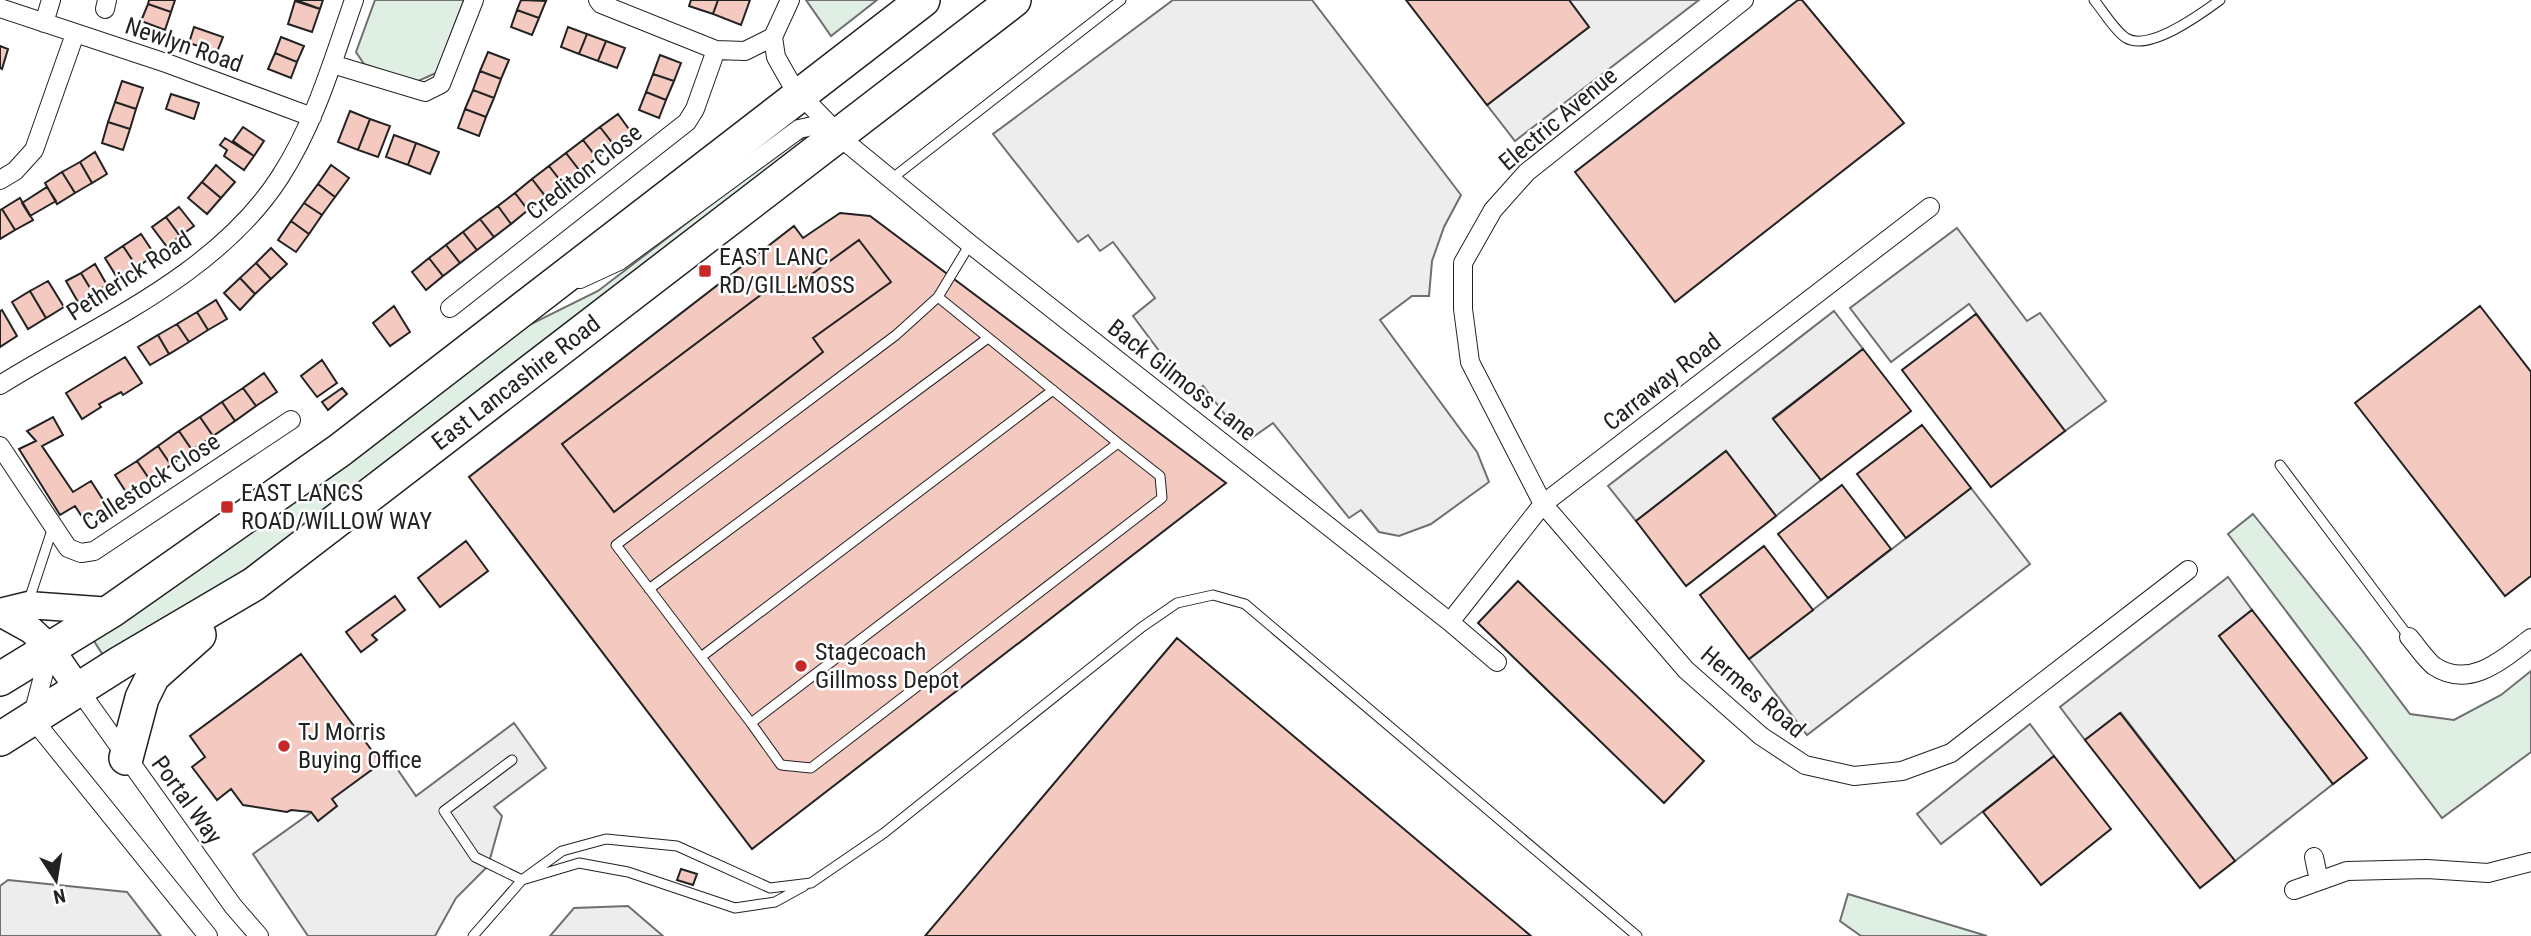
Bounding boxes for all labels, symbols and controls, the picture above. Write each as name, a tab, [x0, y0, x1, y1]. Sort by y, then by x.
street label: Newlyn Road	[122, 12, 246, 78]
street label: Electric Avenue	[1493, 62, 1623, 176]
street label: Crediton Close	[521, 118, 647, 226]
street label: Petherick Road	[62, 225, 196, 327]
place label: EAST LANC RD/GILLMOSS	[719, 243, 855, 299]
marker: EAST LANC RD/GILLMOSS	[697, 263, 713, 279]
street label: East Lancashire Road	[426, 309, 606, 456]
street label: Back Gilmoss Lane	[1102, 313, 1262, 447]
street label: Carraway Road	[1598, 327, 1726, 437]
street label: Callestock Close	[77, 427, 225, 537]
place label: EAST LANCS ROAD/WILLOW WAY	[241, 479, 432, 535]
marker: EAST LANCS ROAD/WILLOW WAY	[219, 499, 235, 515]
place label: Stagecoach Gillmoss Depot	[815, 638, 959, 694]
street label: Hermes Road	[1695, 640, 1811, 744]
marker: Stagecoach Gillmoss Depot	[793, 658, 809, 674]
place label: TJ Morris Buying Office	[298, 718, 422, 774]
marker: TJ Morris Buying Office	[276, 738, 292, 754]
street label: Portal Way	[146, 751, 228, 849]
north arrow	[21, 845, 91, 915]
text: N	[51, 884, 68, 909]

